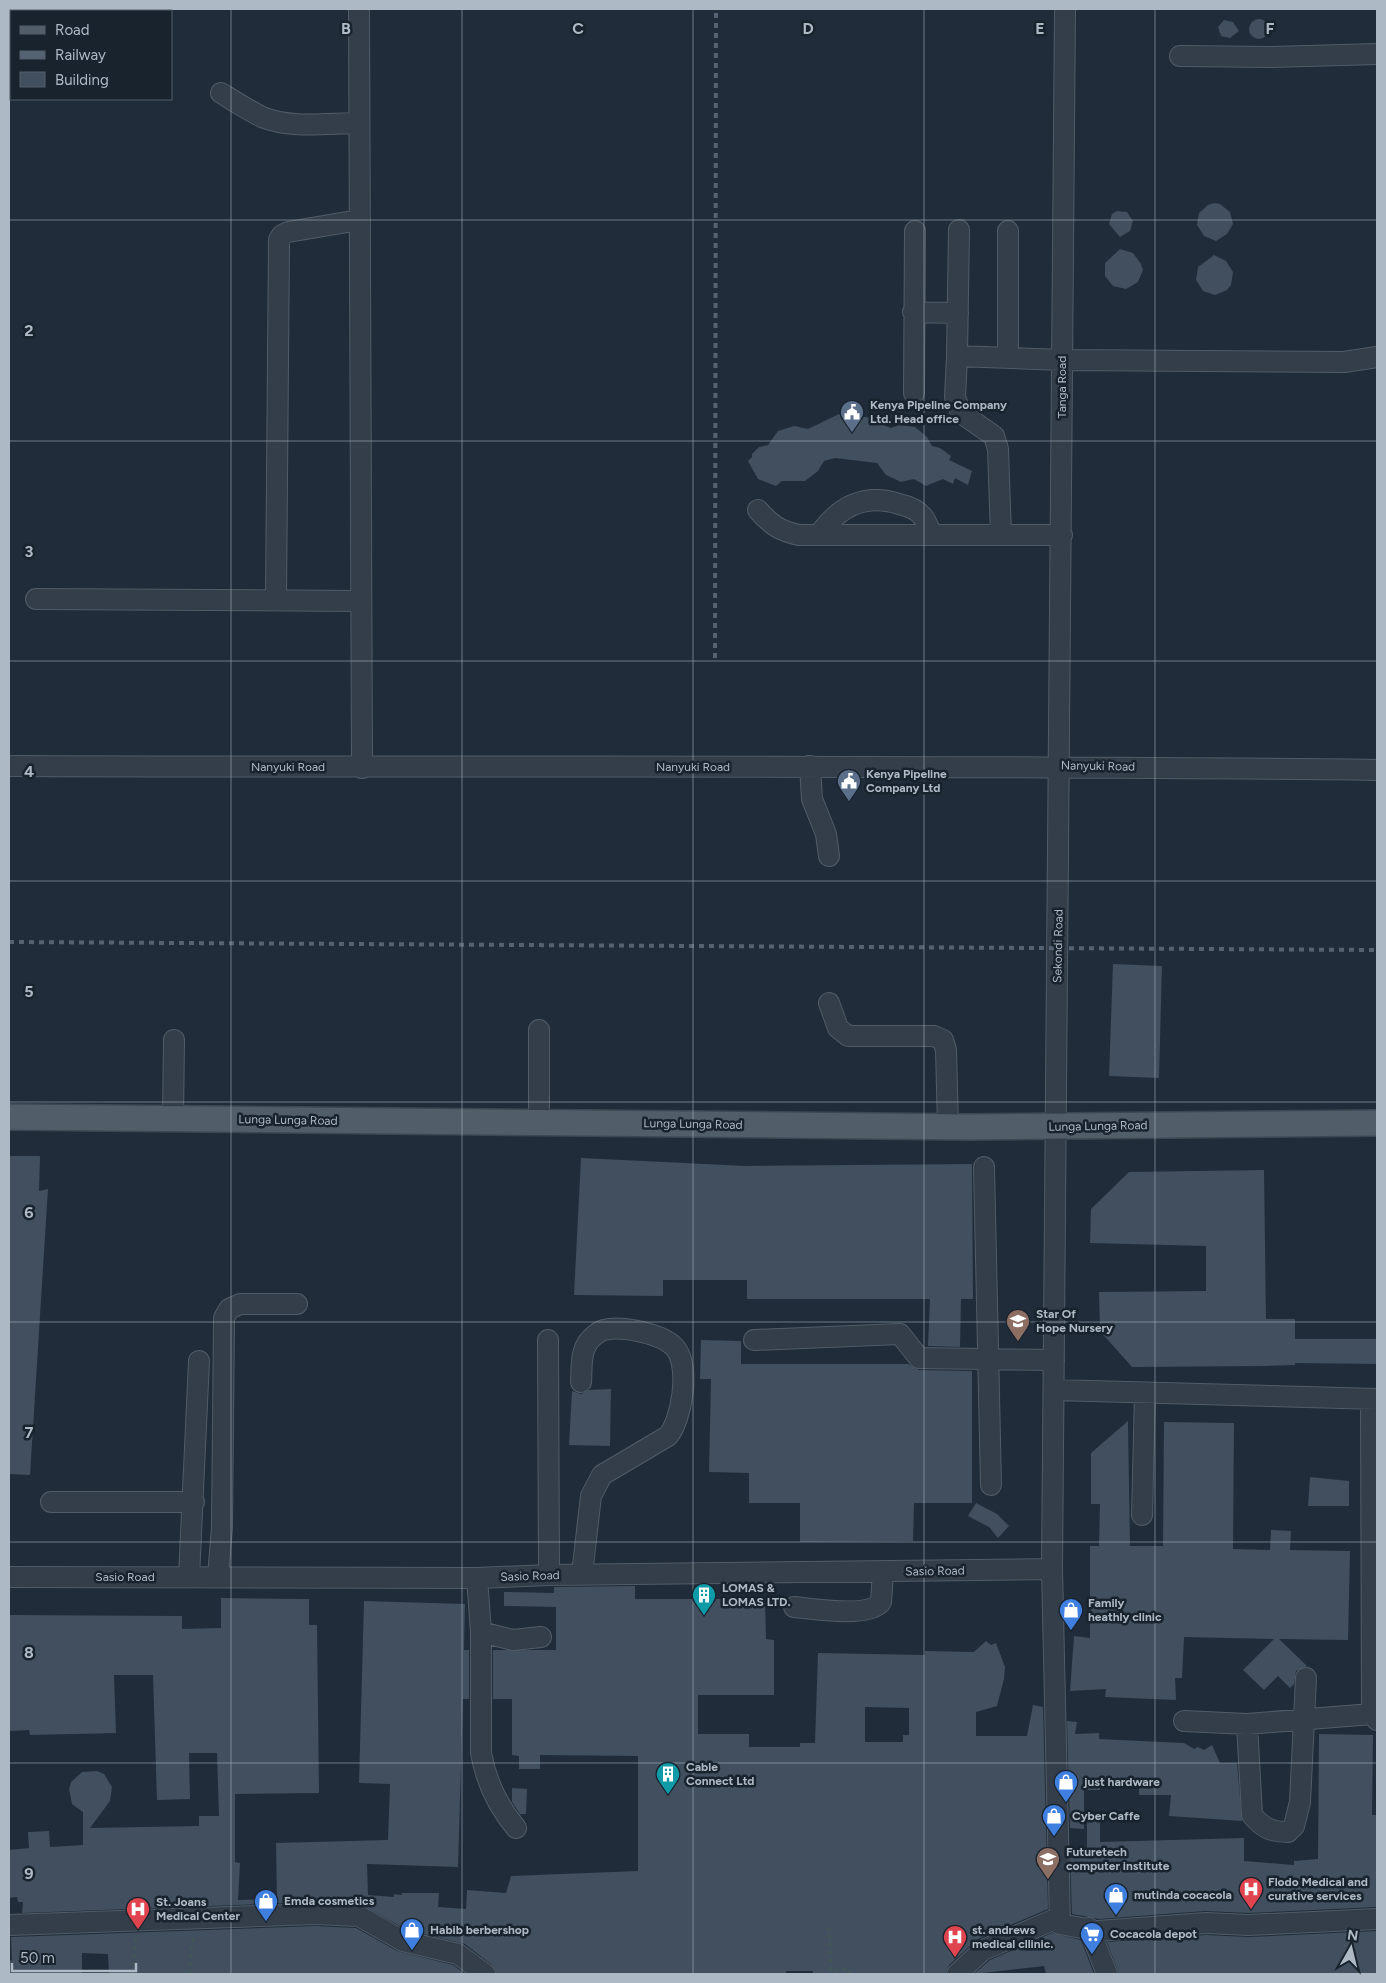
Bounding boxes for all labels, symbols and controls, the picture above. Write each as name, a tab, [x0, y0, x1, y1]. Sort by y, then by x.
legend	[10, 10, 172, 100]
text: B	[341, 19, 351, 38]
text: C	[572, 19, 584, 38]
text: D	[802, 19, 814, 38]
text: E	[1035, 19, 1045, 38]
text: F	[1266, 19, 1275, 38]
text: Road	[55, 21, 90, 39]
text: Railway	[55, 46, 106, 64]
text: Building	[55, 71, 109, 89]
text: 2	[24, 321, 34, 340]
street label: Tanga Road	[1055, 356, 1069, 418]
place label: Kenya Pipeline Company Ltd. Head office	[870, 398, 1007, 426]
public building icon: Kenya Pipeline Company Ltd. Head office	[839, 399, 865, 433]
text: 3	[25, 542, 34, 561]
street label: Nanyuki Road	[1061, 758, 1135, 774]
street label: Nanyuki Road	[251, 760, 325, 774]
street label: Nanyuki Road	[656, 760, 730, 774]
text: 4	[24, 762, 34, 781]
place label: Kenya Pipeline Company Ltd	[866, 767, 947, 795]
public building icon: Kenya Pipeline Company Ltd	[836, 768, 862, 802]
street label: Sekondi Road	[1050, 909, 1066, 983]
text: 5	[24, 982, 34, 1001]
street label: Lunga Lunga Road	[238, 1112, 338, 1128]
street label: Lunga Lunga Road	[643, 1116, 743, 1132]
street label: Lunga Lunga Road	[1048, 1118, 1148, 1134]
text: 6	[24, 1203, 34, 1222]
place label: Star Of Hope Nursery	[1036, 1307, 1113, 1335]
school or university icon: Star Of Hope Nursery	[1005, 1308, 1031, 1342]
text: 7	[25, 1423, 34, 1442]
street label: Sasio Road	[905, 1563, 965, 1579]
street label: Sasio Road	[500, 1568, 560, 1584]
street label: Sasio Road	[95, 1570, 155, 1584]
place label: LOMAS & LOMAS LTD.	[722, 1581, 791, 1609]
building icon: LOMAS & LOMAS LTD.	[691, 1582, 717, 1616]
place label: Family heathly clinic	[1088, 1596, 1162, 1624]
shop icon: Family heathly clinic	[1058, 1597, 1084, 1631]
text: 8	[24, 1643, 34, 1662]
place label: Cable Connect Ltd	[686, 1760, 755, 1788]
building icon: Cable Connect Ltd	[655, 1761, 681, 1795]
shop icon: just hardware	[1053, 1769, 1079, 1803]
place label: just hardware	[1083, 1775, 1160, 1789]
shop icon: Cyber Caffe	[1041, 1803, 1067, 1837]
place label: Cyber Caffe	[1072, 1809, 1140, 1823]
place label: Futuretech computer institute	[1066, 1845, 1170, 1873]
school or university icon: Futuretech computer institute	[1035, 1846, 1061, 1880]
text: 9	[24, 1864, 34, 1883]
place label: Flodo Medical and curative services	[1268, 1875, 1368, 1903]
hospital icon: Flodo Medical and curative services	[1238, 1876, 1264, 1910]
shop icon: mutinda cocacola	[1103, 1882, 1129, 1916]
shop icon: Emda cosmetics	[253, 1888, 279, 1922]
place label: mutinda cocacola	[1134, 1888, 1232, 1902]
place label: Emda cosmetics	[284, 1894, 375, 1908]
place label: St. Joans Medical Center	[156, 1895, 241, 1923]
hospital icon: St. Joans Medical Center	[125, 1896, 151, 1930]
shop icon: Habib berbershop	[399, 1917, 425, 1951]
supermarket icon: Cocacola depot	[1079, 1921, 1105, 1955]
place label: Habib berbershop	[430, 1923, 529, 1937]
place label: st. andrews medical cllinic.	[972, 1923, 1053, 1951]
north arrow	[1326, 1923, 1376, 1973]
hospital icon: st. andrews medical cllinic.	[942, 1924, 968, 1958]
text: N	[1346, 1926, 1359, 1945]
place label: Cocacola depot	[1110, 1927, 1197, 1941]
scale bar	[12, 1940, 136, 1972]
text: 50 m	[20, 1949, 55, 1967]

